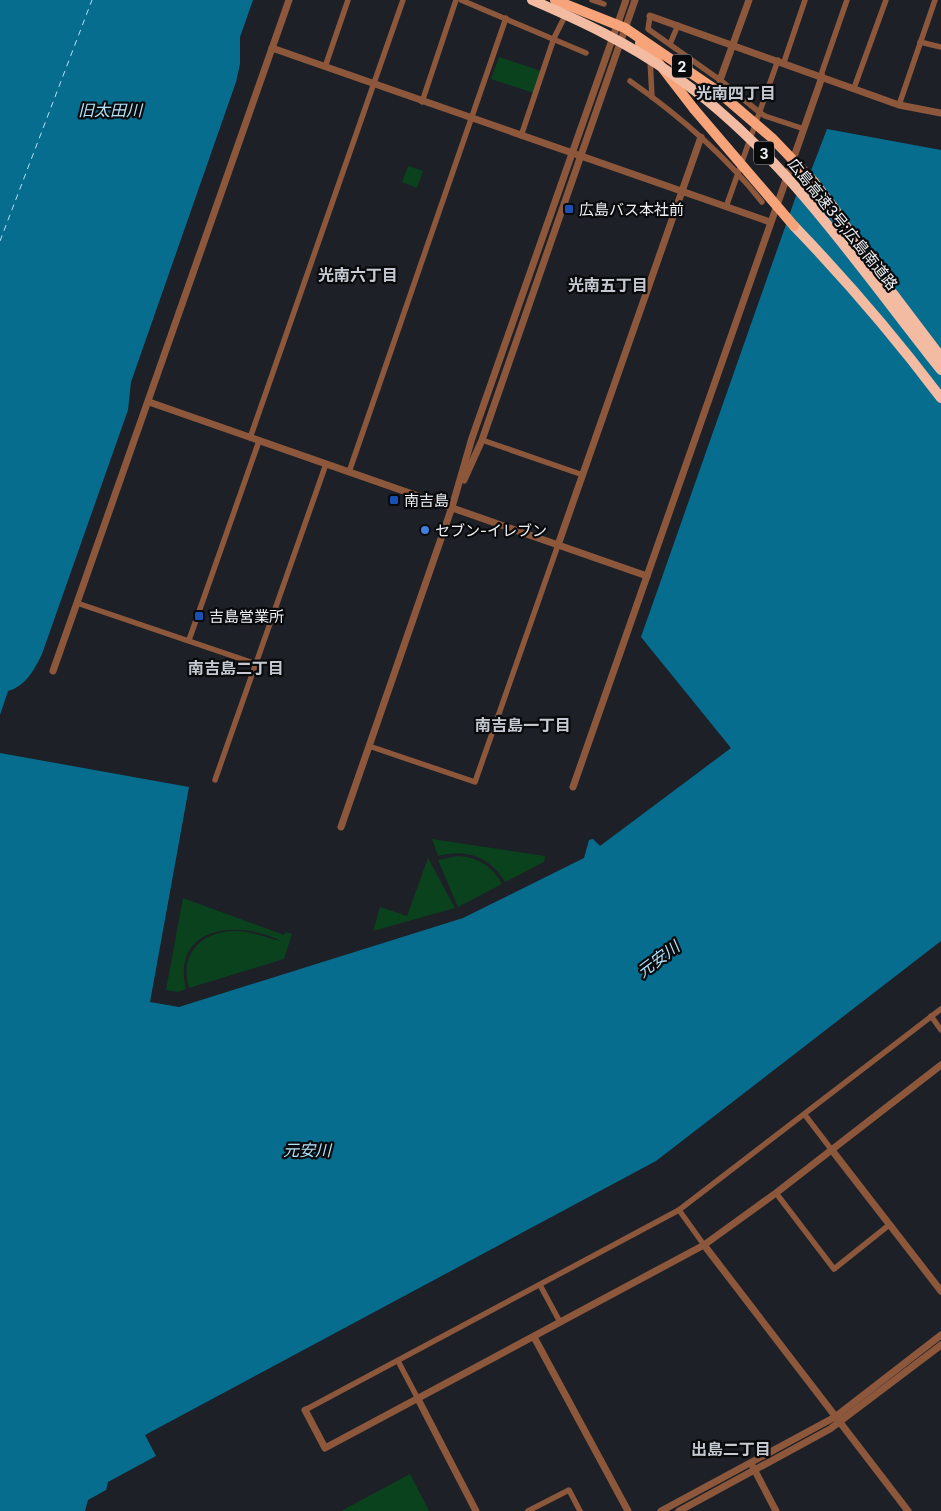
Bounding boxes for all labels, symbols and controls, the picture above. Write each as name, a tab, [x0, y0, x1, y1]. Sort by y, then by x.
road number: 2	[672, 54, 692, 78]
district label: 光南四丁目	[696, 83, 776, 103]
water label: 旧太田川	[78, 100, 144, 120]
road number: 3	[754, 142, 774, 164]
street label: 広島高速3号;広島南道路	[784, 154, 902, 294]
place label: 広島バス本社前	[579, 200, 684, 219]
marker: 広島バス本社前	[563, 203, 575, 215]
district label: 光南六丁目	[318, 265, 398, 285]
district label: 光南五丁目	[568, 275, 648, 295]
place label: 南吉島	[404, 491, 449, 510]
marker: 南吉島	[388, 494, 400, 506]
place label: セブン-イレブン	[435, 521, 547, 540]
marker: セブン-イレブン	[419, 524, 431, 536]
place label: 吉島営業所	[209, 607, 284, 626]
marker: 吉島営業所	[193, 610, 205, 622]
district label: 南吉島二丁目	[188, 658, 284, 678]
district label: 南吉島一丁目	[475, 715, 571, 735]
water label: 元安川	[633, 935, 685, 981]
water label: 元安川	[283, 1140, 333, 1160]
district label: 出島二丁目	[691, 1439, 771, 1459]

